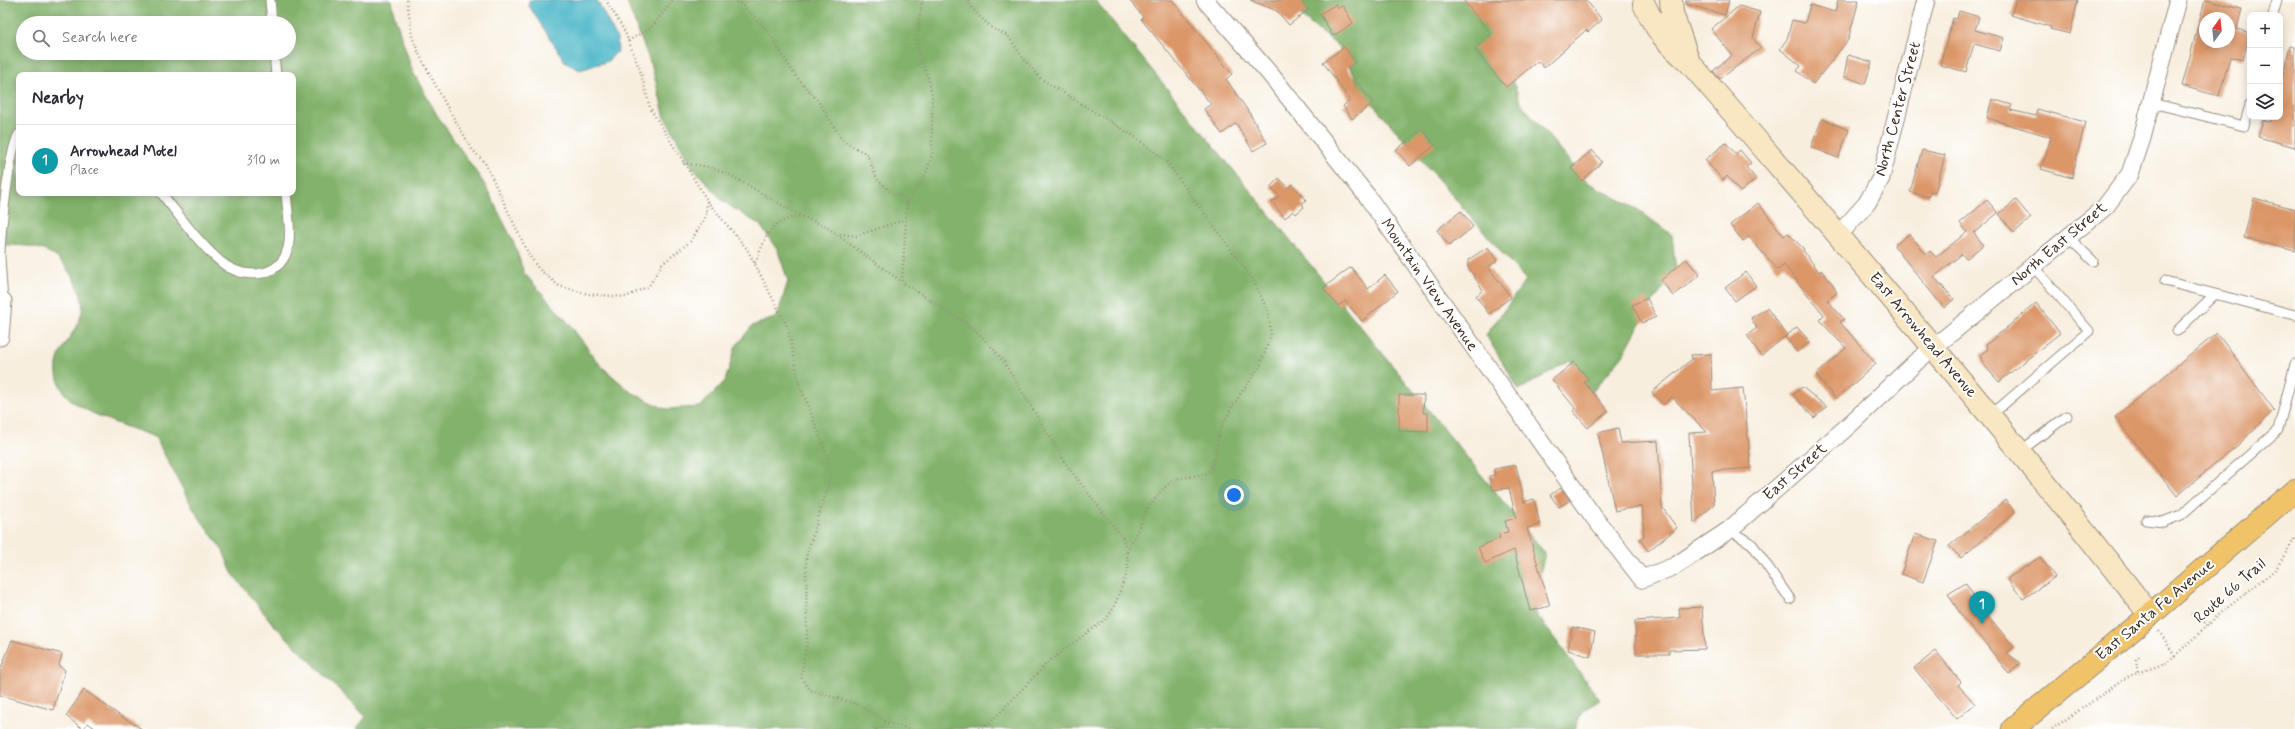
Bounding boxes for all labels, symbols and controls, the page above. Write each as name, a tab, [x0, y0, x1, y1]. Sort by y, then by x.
north arrow	[2199, 12, 2235, 48]
map controls	[2247, 12, 2283, 120]
button: +	[2247, 12, 2283, 48]
search box	[16, 16, 296, 60]
icon: search	[30, 27, 52, 49]
text: Search here	[62, 28, 138, 48]
street label: North Center Street	[1870, 39, 1926, 179]
button: −	[2247, 48, 2283, 84]
button: layers	[2247, 84, 2283, 120]
text: Nearby	[32, 87, 84, 109]
text: Arrowhead Motel	[70, 142, 177, 162]
text: 1	[42, 152, 48, 169]
text: 310 m	[247, 152, 280, 169]
text: Place	[70, 162, 99, 179]
street label: North East Street	[2006, 197, 2112, 291]
street label: Mountain View Avenue	[1375, 215, 1483, 356]
street label: East Arrowhead Avenue	[1864, 268, 1982, 403]
street label: East Street	[1759, 438, 1832, 506]
your location	[1224, 485, 1244, 505]
street label: East Santa Fe Avenue	[2091, 554, 2219, 666]
street label: Route 66 Trail	[2189, 554, 2271, 628]
pin: 1	[1969, 591, 1995, 624]

